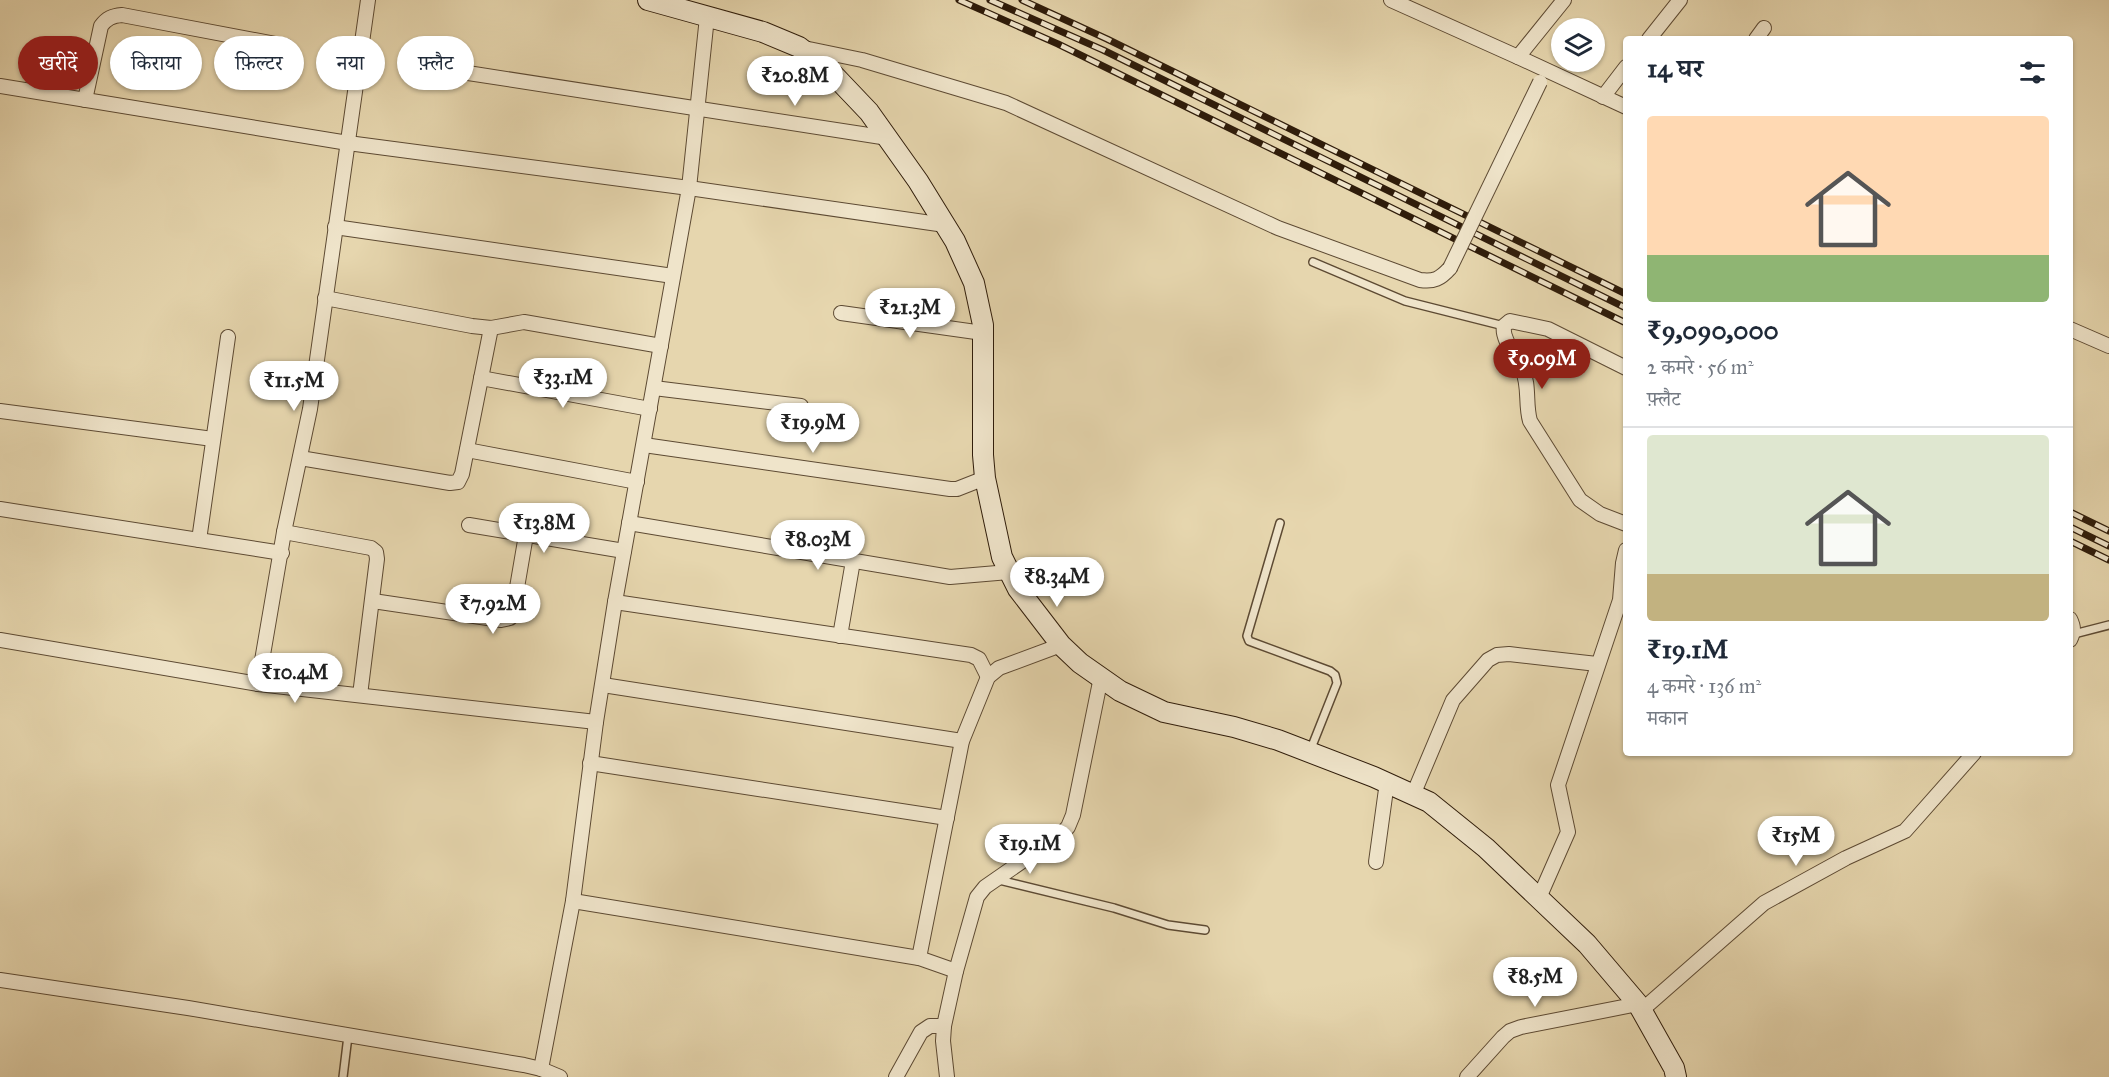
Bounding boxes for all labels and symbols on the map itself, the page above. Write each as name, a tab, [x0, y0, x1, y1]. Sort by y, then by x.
pin: ₹20.8M	[746, 56, 844, 107]
pin: ₹21.3M	[861, 288, 959, 339]
pin: ₹9.09M	[1493, 339, 1591, 390]
pin: ₹33.1M	[514, 358, 612, 409]
pin: ₹11.5M	[245, 361, 343, 412]
pin: ₹19.9M	[764, 403, 862, 454]
pin: ₹13.8M	[495, 503, 593, 554]
pin: ₹8.03M	[769, 520, 867, 571]
pin: ₹8.34M	[1008, 557, 1106, 608]
pin: ₹7.92M	[444, 584, 542, 635]
pin: ₹10.4M	[246, 653, 344, 704]
pin: ₹15M	[1760, 816, 1832, 867]
pin: ₹19.1M	[981, 824, 1079, 875]
pin: ₹8.5M	[1493, 957, 1577, 1008]

